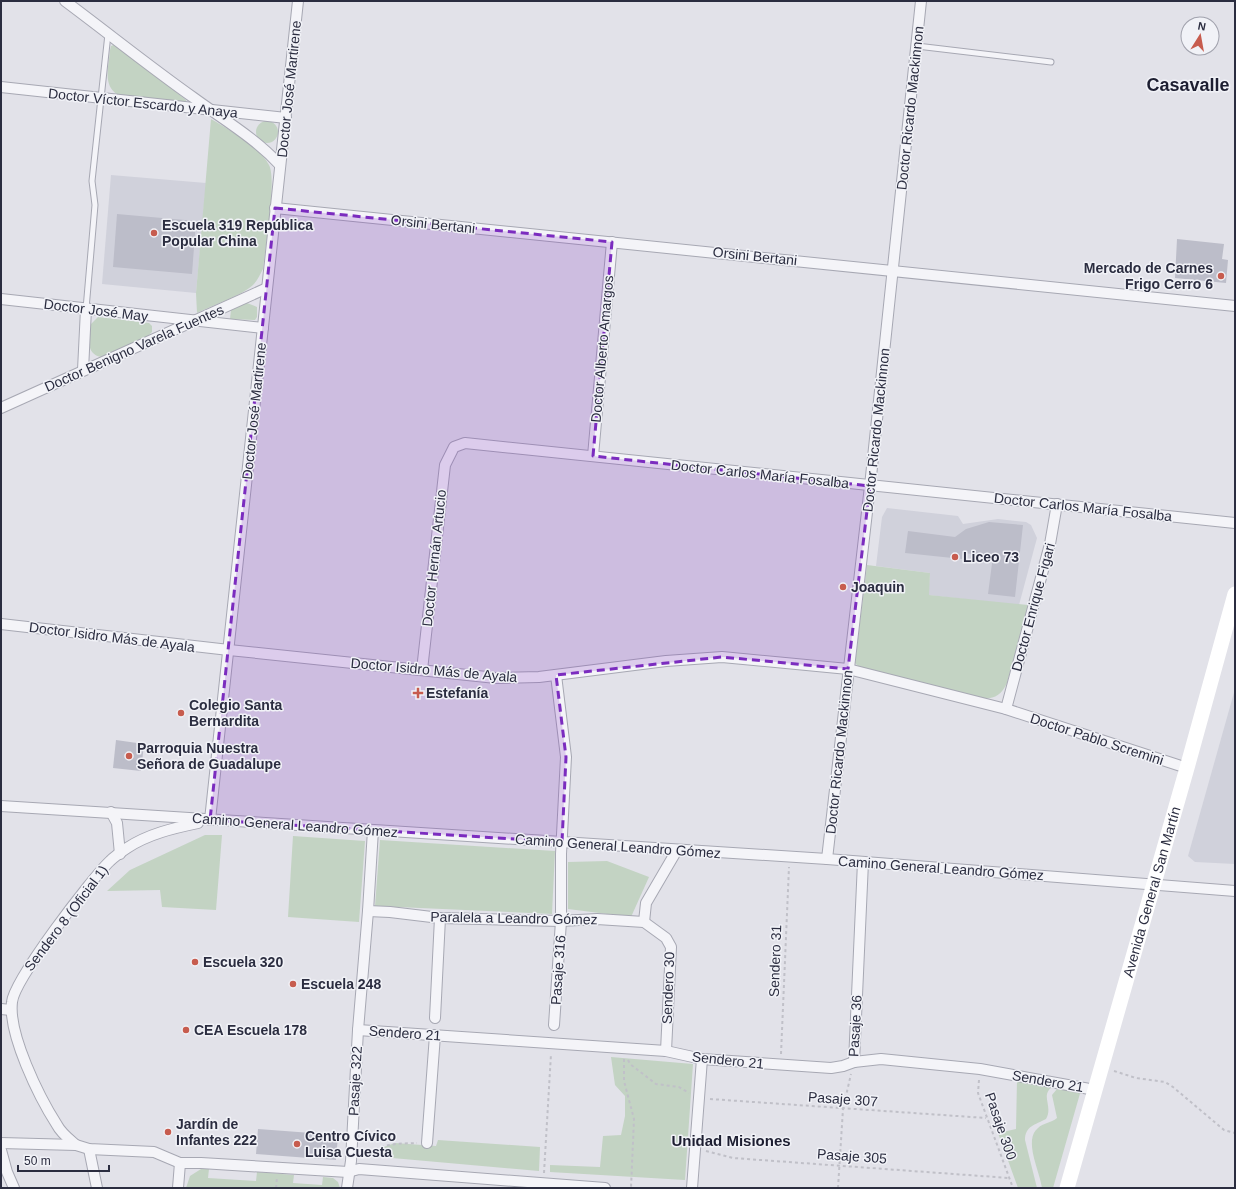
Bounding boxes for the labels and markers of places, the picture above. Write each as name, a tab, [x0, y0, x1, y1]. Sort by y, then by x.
place label: Escuela 319 República Popular China	[162, 217, 313, 249]
marker: Escuela 319 República Popular China	[149, 228, 159, 238]
place label: Mercado de Carnes Frigo Cerro 6	[1084, 260, 1213, 292]
marker: Mercado de Carnes Frigo Cerro 6	[1216, 271, 1226, 281]
place label: Liceo 73	[963, 549, 1019, 565]
marker: Liceo 73	[950, 552, 960, 562]
place label: Joaquin	[851, 579, 905, 595]
marker: Joaquin	[838, 582, 848, 592]
place label: Estefanía	[426, 685, 488, 701]
marker: Estefanía	[413, 688, 423, 698]
place label: Colegio Santa Bernardita	[189, 697, 283, 729]
marker: Colegio Santa Bernardita	[176, 708, 186, 718]
place label: Parroquia Nuestra Señora de Guadalupe	[137, 740, 281, 772]
marker: Parroquia Nuestra Señora de Guadalupe	[124, 751, 134, 761]
place label: Escuela 320	[203, 954, 283, 970]
marker: Escuela 320	[190, 957, 200, 967]
place label: Escuela 248	[301, 976, 381, 992]
marker: Escuela 248	[288, 979, 298, 989]
place label: CEA Escuela 178	[194, 1022, 307, 1038]
marker: CEA Escuela 178	[181, 1025, 191, 1035]
place label: Jardín de Infantes 222	[176, 1116, 257, 1148]
marker: Jardín de Infantes 222	[163, 1127, 173, 1137]
place label: Centro Cívico Luisa Cuesta	[305, 1128, 396, 1160]
marker: Centro Cívico Luisa Cuesta	[292, 1139, 302, 1149]

